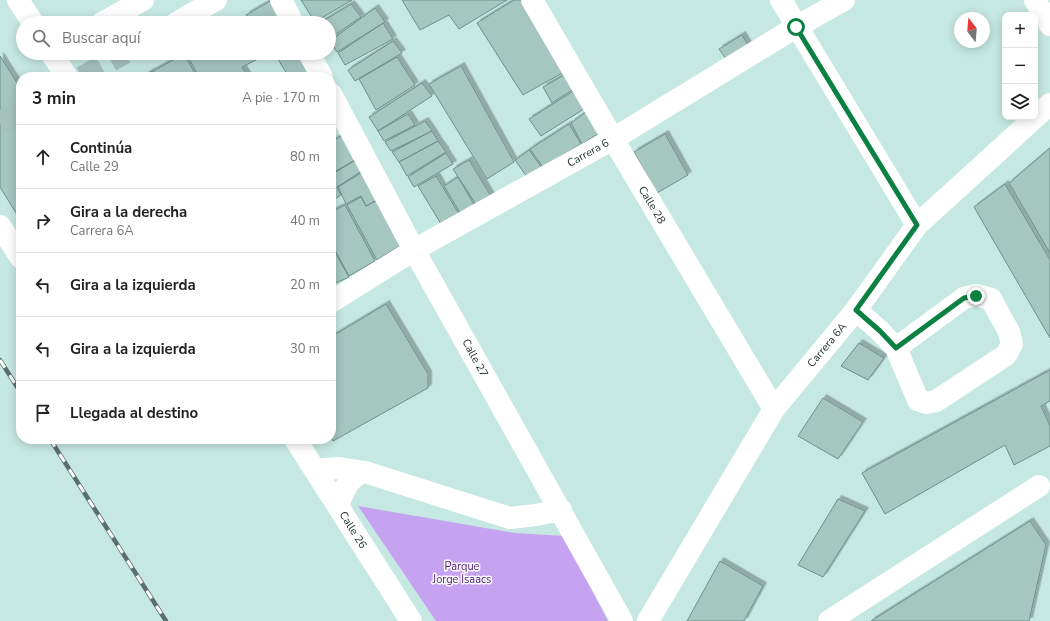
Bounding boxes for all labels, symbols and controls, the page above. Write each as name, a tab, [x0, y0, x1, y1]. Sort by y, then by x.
north arrow	[954, 12, 990, 48]
map controls	[1002, 12, 1038, 120]
button: +	[1002, 12, 1038, 48]
search box	[16, 16, 336, 60]
route start	[787, 18, 805, 36]
icon: search	[30, 27, 52, 49]
text: Buscar aquí	[62, 28, 140, 48]
button: −	[1002, 48, 1038, 84]
button: layers	[1002, 84, 1038, 120]
text: 3 min	[32, 87, 76, 110]
text: A pie · 170 m	[242, 89, 320, 107]
street label: Carrera 6	[564, 135, 612, 171]
text: Continúa	[70, 138, 132, 158]
icon: ahead	[32, 146, 54, 168]
text: 80 m	[290, 148, 320, 166]
text: Calle 29	[70, 158, 119, 176]
street label: Calle 28	[635, 183, 669, 227]
text: Gira a la derecha	[70, 202, 187, 222]
icon: right	[32, 210, 54, 232]
text: 40 m	[290, 212, 320, 230]
text: Carrera 6A	[70, 222, 134, 240]
icon: left	[32, 274, 54, 296]
text: Gira a la izquierda	[70, 275, 196, 295]
text: 20 m	[290, 276, 320, 294]
route end	[967, 287, 985, 305]
street label: Carrera 6A	[804, 320, 850, 370]
street label: Calle 27	[458, 336, 492, 380]
icon: left	[32, 338, 54, 360]
text: Gira a la izquierda	[70, 339, 196, 359]
text: 30 m	[290, 340, 320, 358]
icon: arrive	[32, 402, 54, 424]
text: Llegada al destino	[70, 403, 198, 423]
street label: Calle 26	[336, 508, 371, 552]
park label: Parque Jorge Isaacs	[432, 559, 491, 587]

